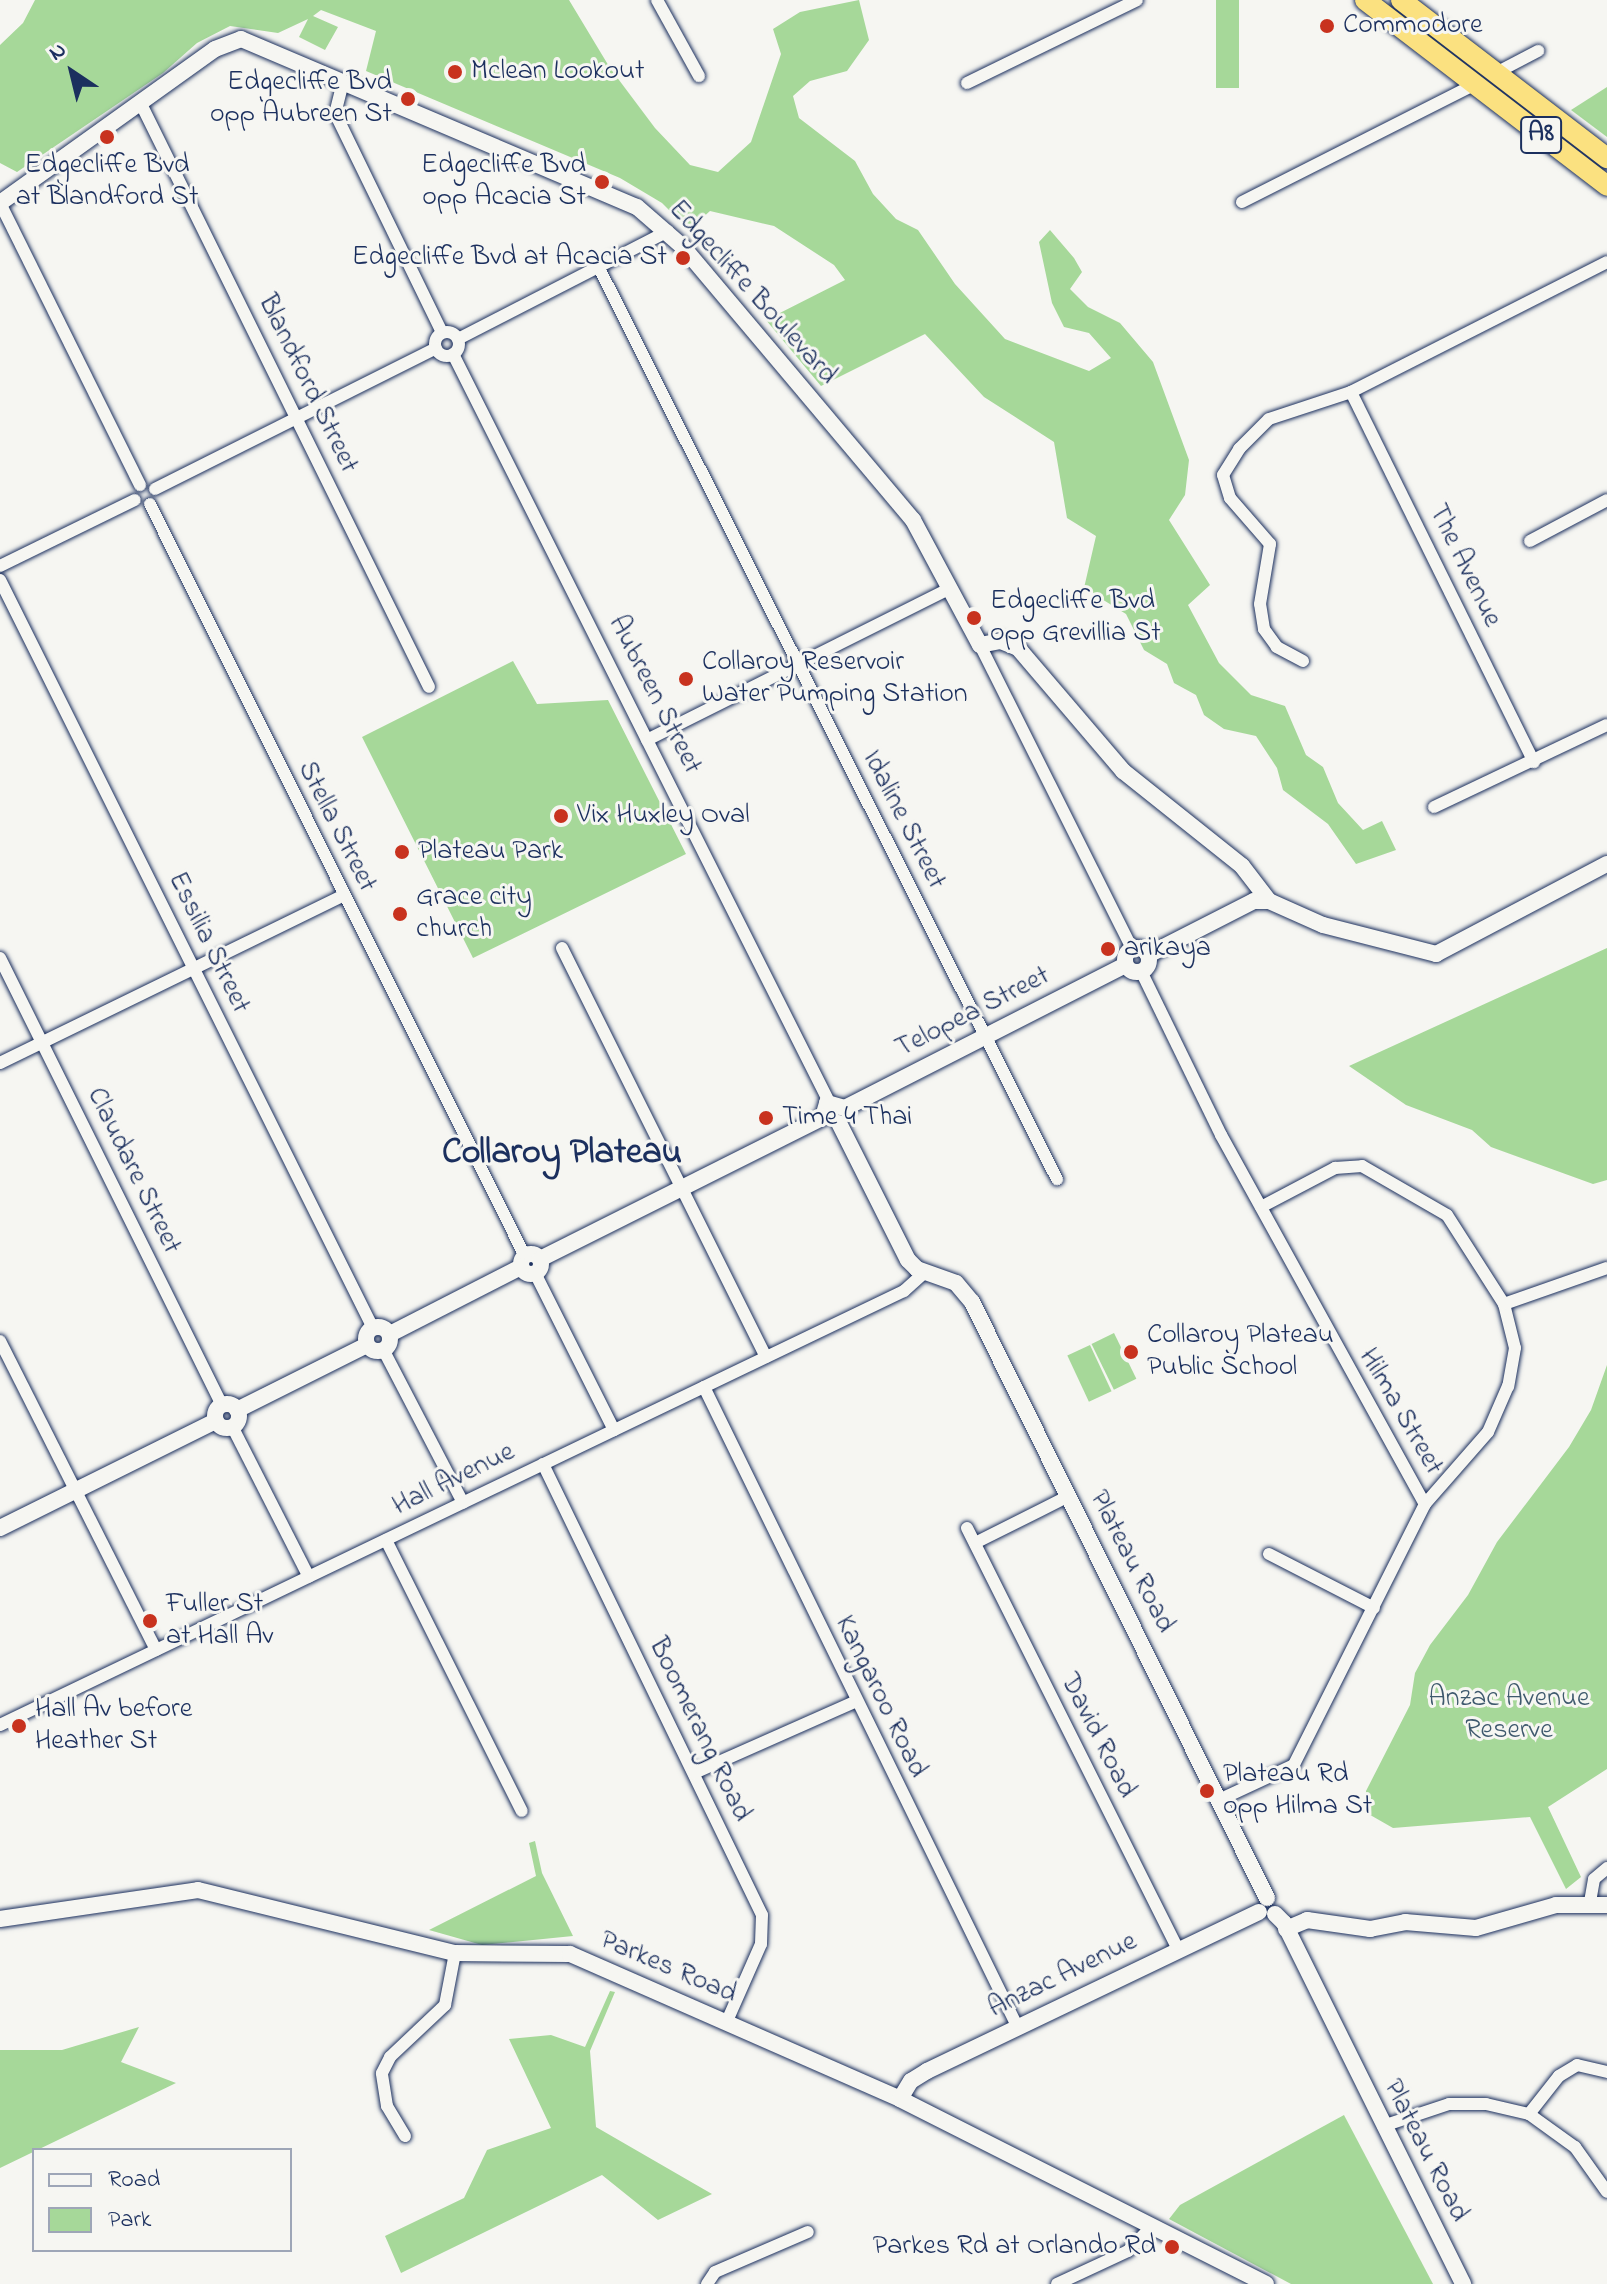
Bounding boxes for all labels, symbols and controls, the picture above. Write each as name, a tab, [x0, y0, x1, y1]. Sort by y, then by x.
place label: Commodore	[1343, 9, 1482, 43]
marker: Commodore	[1318, 17, 1336, 35]
north arrow	[32, 32, 112, 112]
text: N	[43, 35, 73, 70]
place label: Mclean Lookout	[471, 55, 644, 89]
marker: Mclean Lookout	[446, 63, 464, 81]
place label: Edgecliffe Bvd opp Aubreen St	[210, 66, 392, 132]
marker: Edgecliffe Bvd opp Aubreen St	[399, 90, 417, 108]
road number: A8	[1519, 113, 1563, 157]
marker: Edgecliffe Bvd at Blandford St	[98, 128, 116, 146]
place label: Edgecliffe Bvd at Blandford St	[16, 149, 198, 215]
place label: Edgecliffe Bvd opp Acacia St	[421, 149, 586, 215]
marker: Edgecliffe Bvd opp Acacia St	[593, 173, 611, 191]
street label: Edgecliffe Boulevard	[660, 194, 844, 392]
place label: Edgecliffe Bvd at Acacia St	[352, 241, 667, 275]
marker: Edgecliffe Bvd at Acacia St	[674, 249, 692, 267]
street label: Blandford Street	[249, 289, 365, 479]
street label: The Avenue	[1420, 499, 1508, 633]
place label: Edgecliffe Bvd opp Grevillia St	[990, 585, 1161, 651]
marker: Edgecliffe Bvd opp Grevillia St	[965, 609, 983, 627]
street label: Aubreen Street	[600, 610, 708, 780]
place label: Collaroy Reservoir Water Pumping Station	[702, 646, 968, 712]
marker: Collaroy Reservoir Water Pumping Station	[677, 670, 695, 688]
street label: Idaline Street	[854, 745, 952, 895]
street label: Stella Street	[289, 756, 383, 898]
place label: Vix Huxley Oval	[577, 799, 750, 833]
marker: Vix Huxley Oval	[552, 807, 570, 825]
place label: Plateau Park	[418, 835, 563, 869]
marker: Plateau Park	[393, 843, 411, 861]
street label: Essilia Street	[159, 867, 257, 1019]
place label: Grace city church	[416, 881, 532, 947]
marker: Grace city church	[391, 905, 409, 923]
place label: arikaya	[1124, 932, 1211, 966]
marker: arikaya	[1099, 940, 1117, 958]
street label: Telopea Street	[890, 960, 1056, 1066]
street label: Claudare Street	[78, 1082, 188, 1260]
place label: Time 4 Thai	[782, 1101, 912, 1135]
marker: Time 4 Thai	[757, 1109, 775, 1127]
district label: Collaroy Plateau	[442, 1132, 682, 1176]
place label: Collaroy Plateau Public School	[1147, 1319, 1334, 1385]
marker: Collaroy Plateau Public School	[1122, 1343, 1140, 1361]
street label: Hilma Street	[1350, 1343, 1450, 1481]
street label: Hall Avenue	[388, 1436, 520, 1524]
street label: Plateau Road	[1081, 1485, 1181, 1639]
place label: Fuller St at Hall Av	[166, 1588, 273, 1654]
street label: Kangaroo Road	[826, 1611, 934, 1783]
marker: Fuller St at Hall Av	[141, 1612, 159, 1630]
street label: Boomerang Road	[640, 1633, 758, 1827]
street label: David Road	[1051, 1668, 1143, 1804]
park label: Anzac Avenue Reserve	[1428, 1682, 1590, 1748]
place label: Hall Av before Heather St	[35, 1693, 192, 1759]
marker: Hall Av before Heather St	[10, 1717, 28, 1735]
place label: Plateau Rd opp Hilma St	[1223, 1758, 1372, 1824]
marker: Plateau Rd opp Hilma St	[1198, 1782, 1216, 1800]
street label: Parkes Road	[595, 1924, 741, 2012]
street label: Anzac Avenue	[983, 1926, 1143, 2026]
street label: Plateau Road	[1375, 2074, 1475, 2228]
legend	[32, 2148, 292, 2252]
text: Road	[108, 2163, 160, 2198]
text: Park	[108, 2203, 151, 2238]
place label: Parkes Rd at Orlando Rd	[873, 2230, 1156, 2264]
marker: Parkes Rd at Orlando Rd	[1163, 2238, 1181, 2256]

